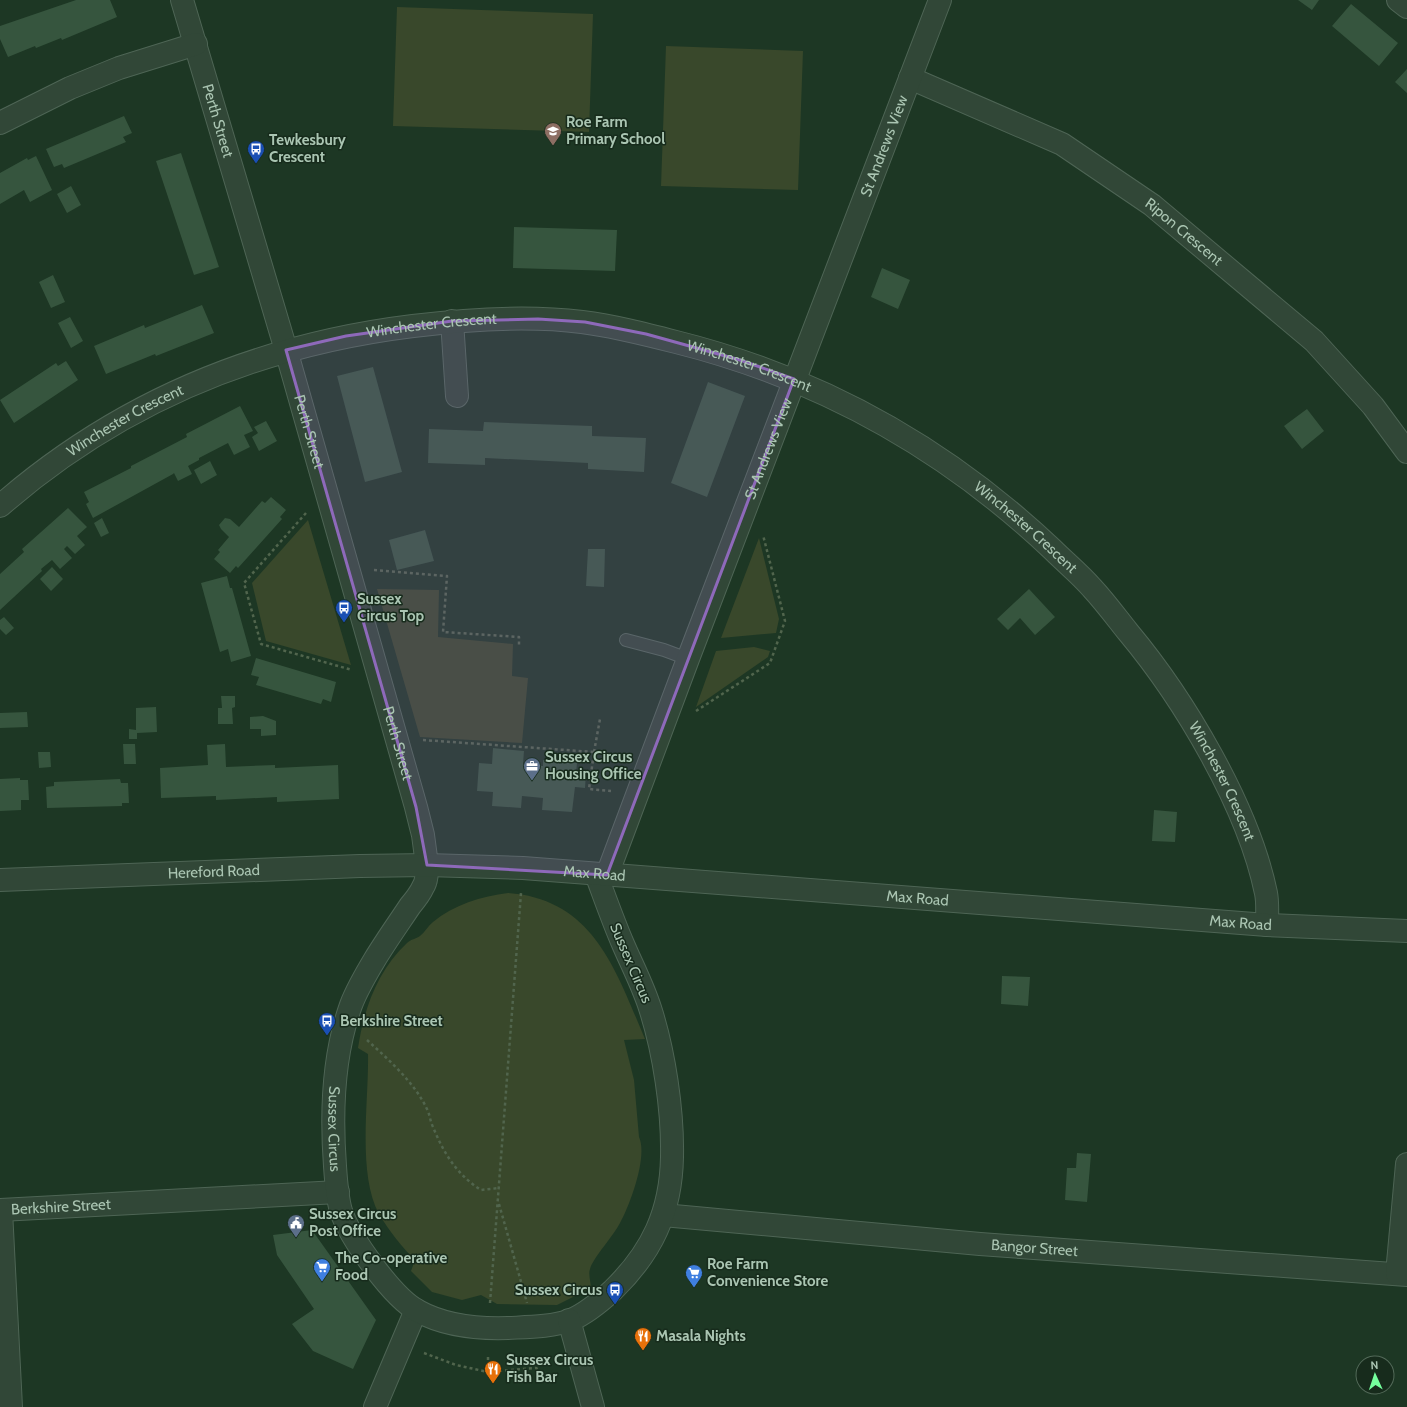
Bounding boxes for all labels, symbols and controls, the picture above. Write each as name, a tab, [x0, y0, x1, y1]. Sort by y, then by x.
street label: Perth Street	[198, 82, 237, 160]
street label: St Andrews View	[857, 93, 912, 199]
place label: Roe Farm Primary School	[566, 113, 665, 148]
school or university icon: Roe Farm Primary School	[543, 121, 563, 146]
place label: Tewkesbury Crescent	[269, 131, 347, 166]
bus stop icon: Tewkesbury Crescent	[246, 139, 266, 164]
street label: Ripon Crescent	[1142, 194, 1226, 269]
street label: Winchester Crescent	[365, 310, 497, 342]
street label: Winchester Crescent	[685, 336, 814, 396]
street label: Winchester Crescent	[63, 381, 186, 460]
street label: Perth Street	[290, 393, 328, 471]
street label: St Andrews View	[741, 395, 796, 502]
street label: Winchester Crescent	[971, 478, 1081, 577]
place label: Sussex Circus Top	[357, 590, 424, 625]
bus stop icon: Sussex Circus Top	[334, 598, 354, 623]
street label: Perth Street	[379, 704, 417, 782]
street label: Winchester Crescent	[1185, 718, 1259, 843]
place label: Sussex Circus Housing Office	[545, 748, 642, 783]
office icon: Sussex Circus Housing Office	[522, 756, 542, 781]
street label: Hereford Road	[167, 861, 260, 882]
street label: Max Road	[563, 862, 626, 885]
street label: Max Road	[886, 887, 949, 910]
street label: Max Road	[1209, 912, 1272, 934]
street label: Sussex Circus	[606, 920, 656, 1006]
bus stop icon: Berkshire Street	[317, 1011, 337, 1036]
place label: Berkshire Street	[340, 1012, 443, 1030]
street label: Sussex Circus	[324, 1086, 344, 1172]
street label: Berkshire Street	[11, 1195, 111, 1218]
place label: Sussex Circus Post Office	[309, 1205, 396, 1240]
public building icon: Sussex Circus Post Office	[286, 1213, 306, 1238]
street label: Bangor Street	[990, 1236, 1079, 1260]
place label: The Co-operative Food	[335, 1249, 448, 1284]
place label: Roe Farm Convenience Store	[707, 1255, 828, 1290]
supermarket icon: The Co-operative Food	[312, 1257, 332, 1282]
supermarket icon: Roe Farm Convenience Store	[684, 1263, 704, 1288]
bus stop icon: Sussex Circus	[605, 1280, 625, 1305]
place label: Sussex Circus	[515, 1281, 602, 1299]
restaurant icon: Masala Nights	[633, 1326, 653, 1351]
place label: Masala Nights	[656, 1327, 746, 1345]
place label: Sussex Circus Fish Bar	[506, 1351, 593, 1386]
north arrow	[1355, 1355, 1395, 1395]
text: N	[1370, 1358, 1379, 1372]
restaurant icon: Sussex Circus Fish Bar	[483, 1359, 503, 1384]

